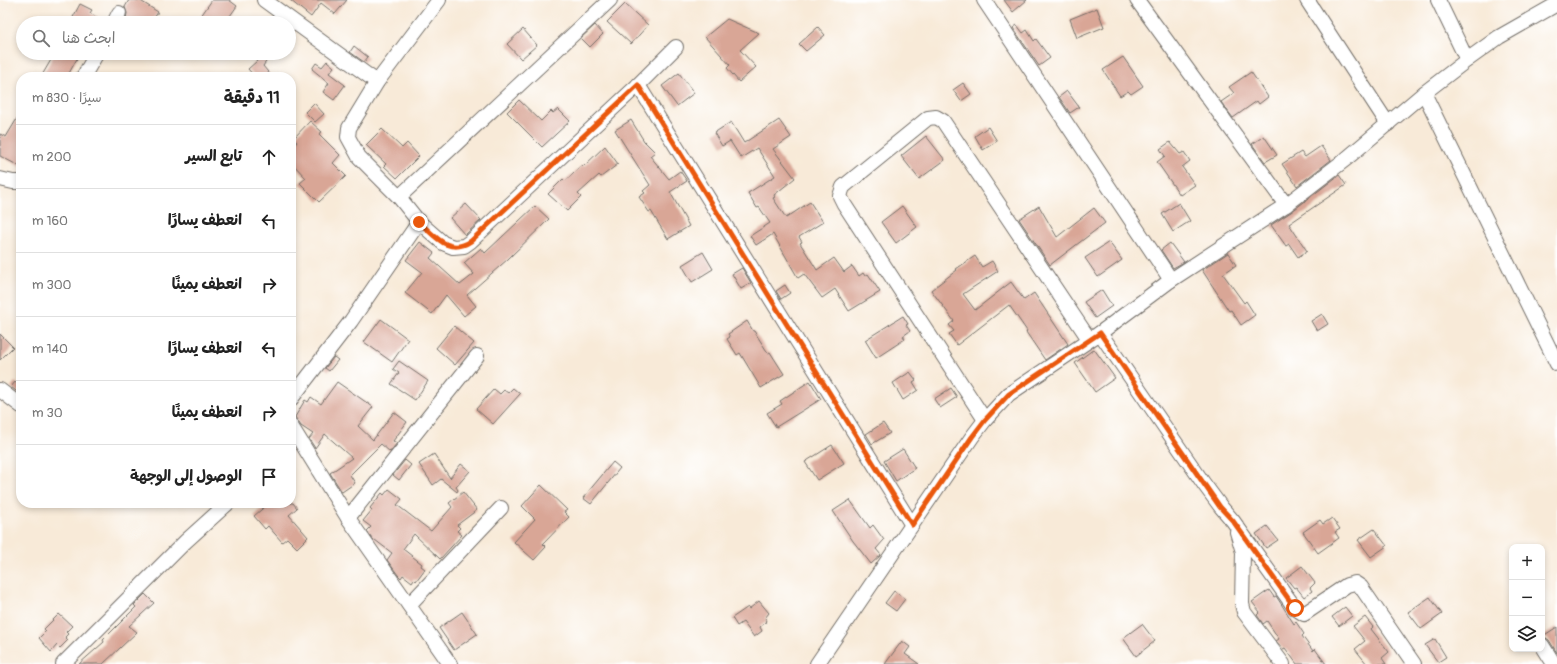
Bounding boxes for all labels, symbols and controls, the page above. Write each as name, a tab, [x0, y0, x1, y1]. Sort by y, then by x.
search box	[16, 16, 296, 60]
icon: search	[30, 27, 52, 49]
text: ابحث هنا	[62, 29, 115, 48]
text: 11 دقيقة	[224, 87, 280, 108]
text: سيرًا · 830 m	[32, 90, 102, 106]
icon: ahead	[258, 146, 280, 168]
text: تابع السير	[185, 147, 242, 166]
text: 200 m	[32, 149, 71, 165]
icon: left	[258, 210, 280, 232]
text: انعطف يسارًا	[168, 211, 242, 230]
text: 160 m	[32, 213, 68, 229]
route end	[410, 213, 428, 231]
icon: right	[258, 274, 280, 296]
text: انعطف يمينًا	[172, 275, 242, 294]
text: 300 m	[32, 277, 71, 293]
icon: left	[258, 338, 280, 360]
text: انعطف يسارًا	[168, 339, 242, 358]
text: 140 m	[32, 341, 68, 357]
icon: right	[258, 402, 280, 424]
text: انعطف يمينًا	[172, 403, 242, 422]
text: 30 m	[32, 405, 63, 421]
icon: arrive	[258, 466, 280, 488]
text: الوصول إلى الوجهة	[130, 467, 242, 486]
map controls	[1509, 544, 1545, 652]
button: +	[1509, 544, 1545, 580]
button: −	[1509, 580, 1545, 616]
route start	[1286, 599, 1304, 617]
button: layers	[1509, 616, 1545, 652]

